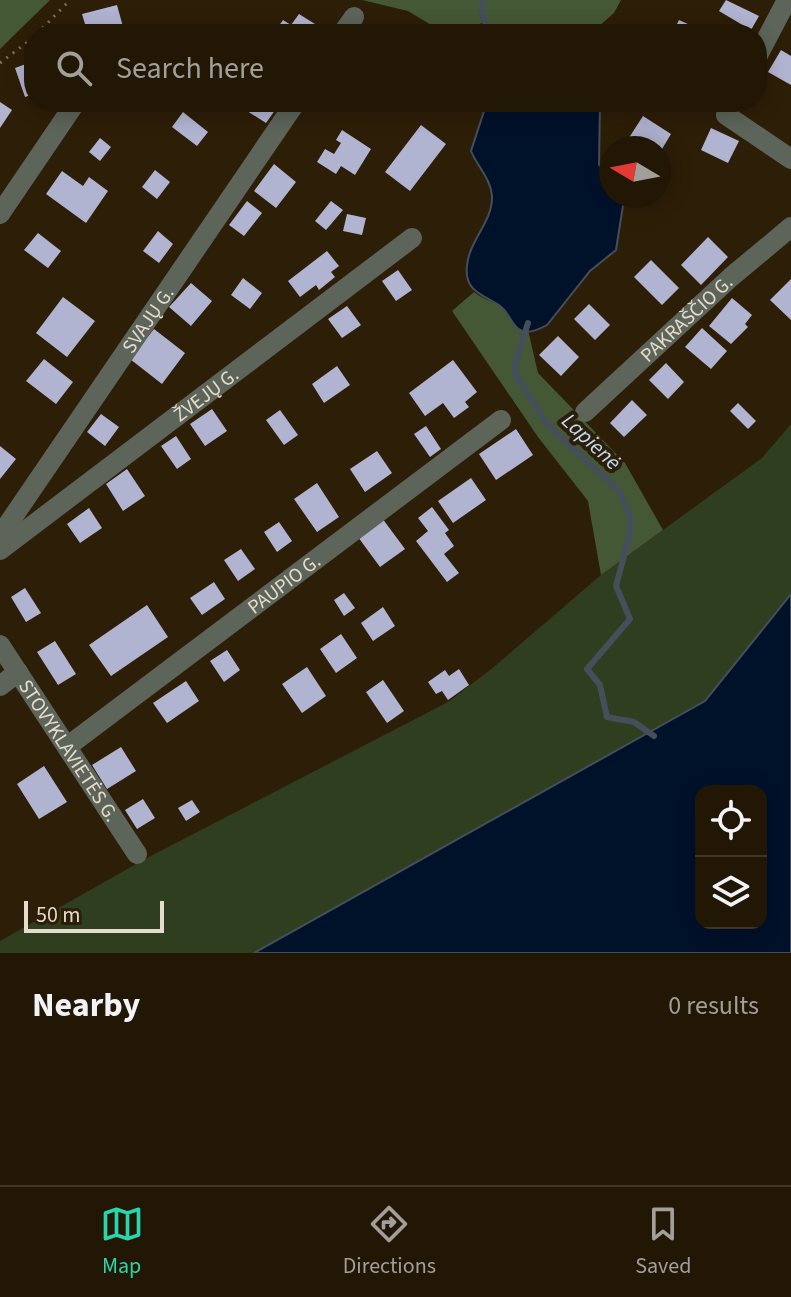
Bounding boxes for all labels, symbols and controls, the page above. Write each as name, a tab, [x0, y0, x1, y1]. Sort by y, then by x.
search box	[24, 24, 767, 112]
icon: search	[52, 46, 96, 90]
text: Search here	[116, 47, 264, 90]
north arrow	[599, 136, 671, 208]
street label: PAKRAŠČIO G.	[635, 269, 739, 369]
street label: SVAJŲ G.	[116, 281, 181, 359]
street label: ŽVEJŲ G.	[168, 361, 245, 429]
water label: Lapienė	[554, 406, 628, 478]
street label: PAUPIO G.	[242, 548, 327, 621]
street label: STOVYKLAVIETĖS G.	[11, 674, 125, 828]
map controls	[695, 785, 767, 929]
button: locate	[695, 785, 767, 857]
button: layers	[695, 857, 767, 929]
scale bar	[24, 897, 164, 933]
text: 50 m	[36, 899, 81, 931]
text: Nearby	[32, 981, 140, 1030]
text: 0 results	[668, 987, 759, 1024]
tab: Map	[100, 1202, 144, 1282]
tab: Directions	[343, 1202, 436, 1282]
tab: Saved	[635, 1202, 691, 1282]

